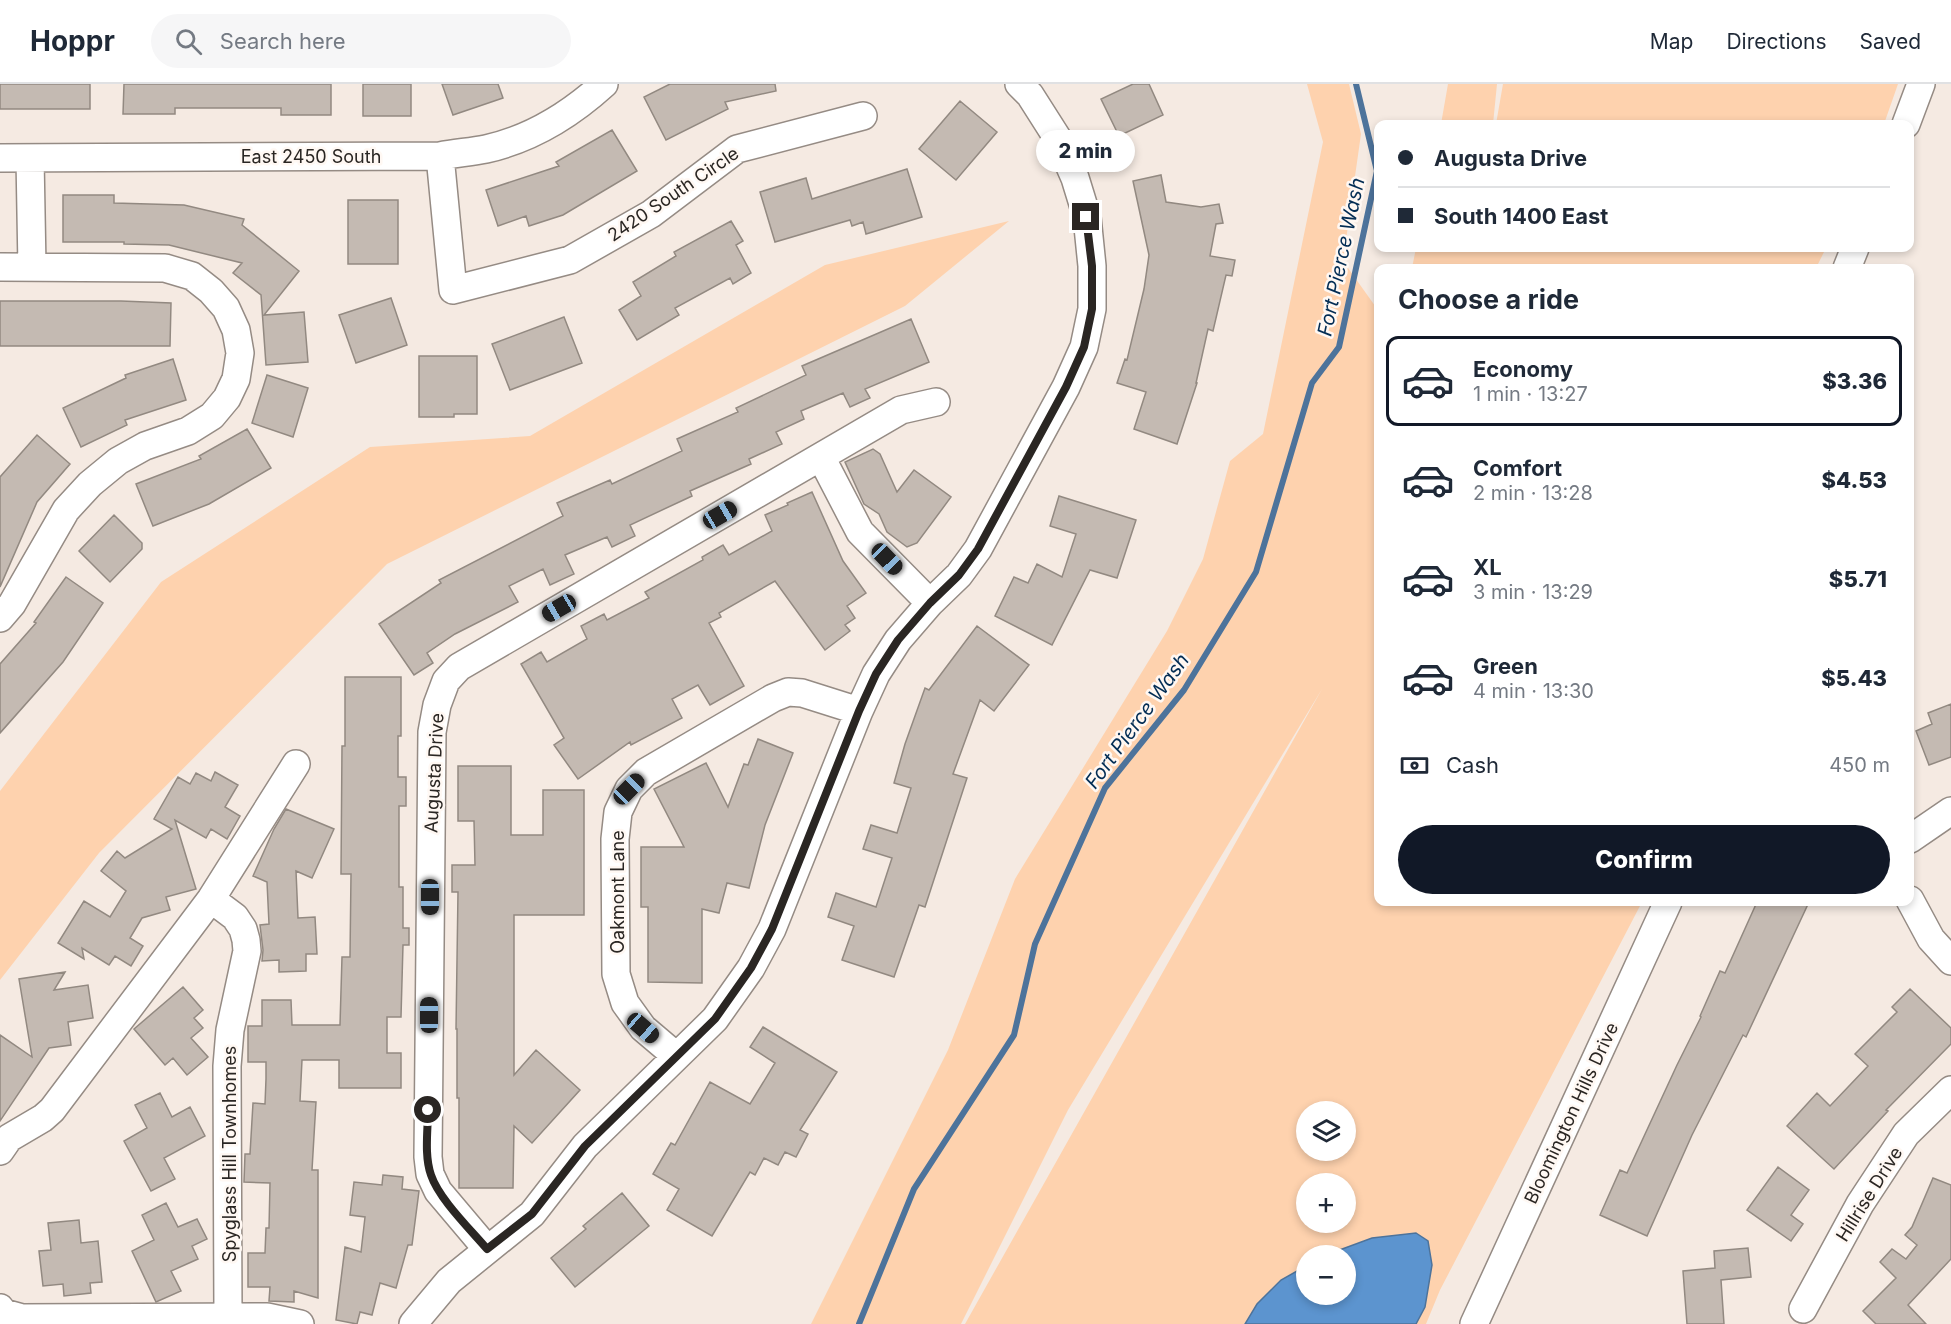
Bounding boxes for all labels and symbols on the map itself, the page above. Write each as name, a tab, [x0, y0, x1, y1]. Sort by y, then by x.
callout: 2 min	[1036, 130, 1136, 172]
street label: 2420 South Circle	[604, 142, 742, 246]
street label: East 2450 South	[241, 146, 381, 167]
water label: Fort Pierce Wash	[1312, 176, 1370, 338]
route end	[1072, 203, 1099, 230]
car	[700, 498, 740, 532]
car	[868, 540, 906, 578]
car	[539, 591, 579, 625]
water label: Fort Pierce Wash	[1080, 649, 1194, 793]
street label: Augusta Drive	[420, 713, 448, 833]
car	[610, 770, 648, 808]
street label: Oakmont Lane	[607, 830, 628, 954]
car	[421, 879, 439, 915]
car	[420, 997, 438, 1033]
car	[624, 1009, 662, 1047]
street label: Bloomington Hills Drive	[1520, 1019, 1622, 1207]
street label: Spyglass Hill Townhomes	[219, 1046, 240, 1262]
route start	[414, 1096, 441, 1123]
street label: Hillrise Drive	[1832, 1143, 1906, 1245]

